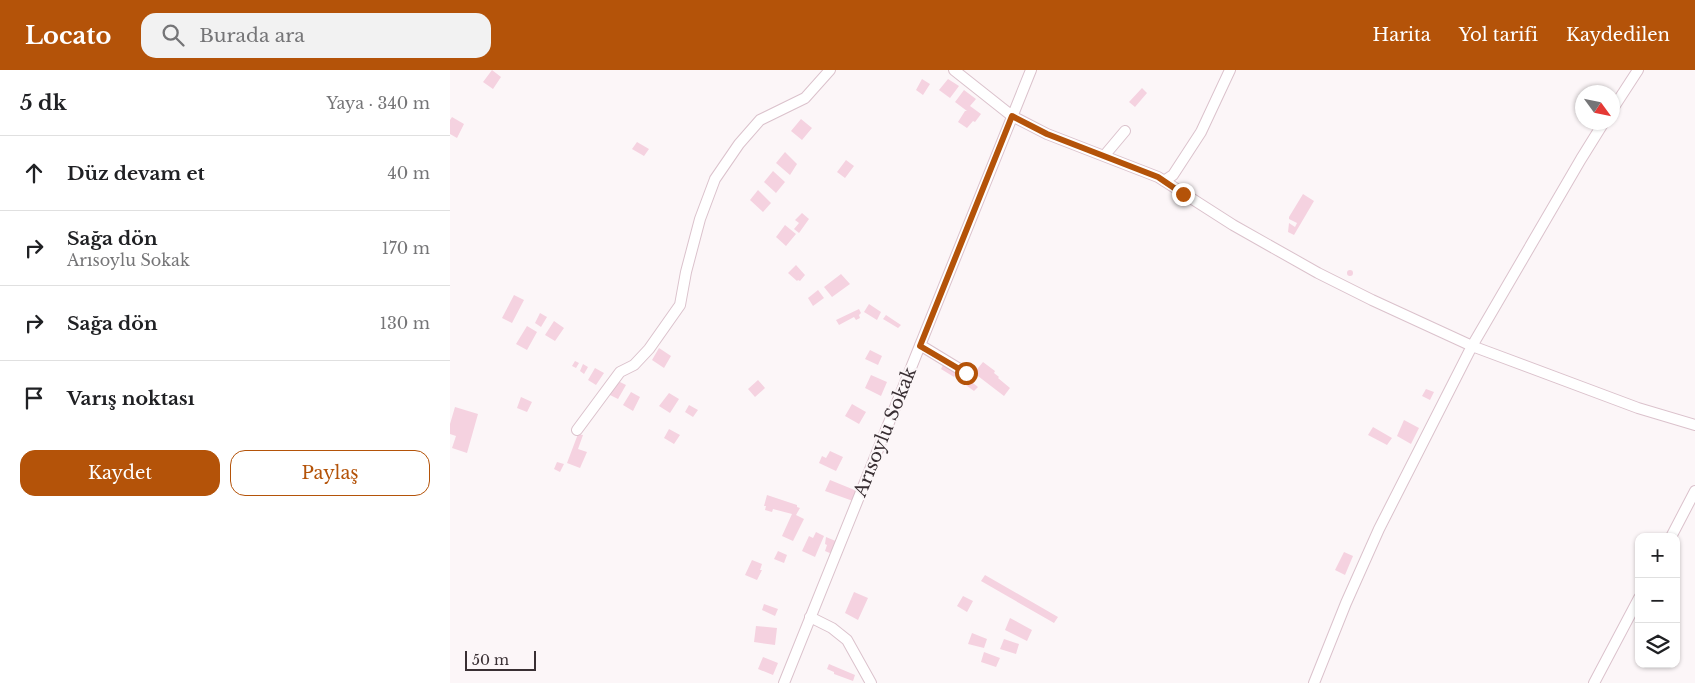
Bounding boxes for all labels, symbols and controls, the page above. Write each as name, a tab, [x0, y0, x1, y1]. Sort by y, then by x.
search box	[141, 13, 491, 58]
text: Locato	[25, 21, 111, 50]
icon: search	[159, 21, 187, 49]
text: Burada ara	[199, 24, 305, 47]
text: Harita	[1373, 24, 1431, 46]
text: Yol tarifi	[1459, 24, 1538, 46]
text: Kaydedilen	[1566, 24, 1670, 46]
north arrow	[1575, 85, 1620, 130]
text: 5 dk	[20, 90, 67, 116]
text: Yaya · 340 m	[326, 93, 430, 113]
icon: ahead	[20, 159, 48, 187]
text: Düz devam et	[67, 162, 205, 185]
text: 40 m	[387, 163, 430, 183]
route end	[1172, 183, 1195, 206]
text: Sağa dön	[67, 227, 158, 250]
icon: right	[20, 234, 48, 262]
text: 170 m	[382, 238, 430, 258]
text: Arısoylu Sokak	[67, 250, 190, 270]
icon: right	[20, 309, 48, 337]
text: Sağa dön	[67, 312, 158, 335]
text: 130 m	[380, 313, 430, 333]
route start	[955, 362, 978, 385]
street label: Arısoylu Sokak	[849, 364, 921, 501]
icon: arrive	[20, 384, 48, 412]
text: Varış noktası	[67, 387, 195, 410]
button: Kaydet	[20, 450, 220, 496]
button: Paylaş	[230, 450, 430, 496]
map controls	[1635, 533, 1680, 668]
button: +	[1635, 533, 1680, 578]
button: −	[1635, 578, 1680, 623]
button: layers	[1635, 623, 1680, 668]
scale bar	[465, 648, 536, 671]
text: 50 m	[472, 651, 509, 669]

